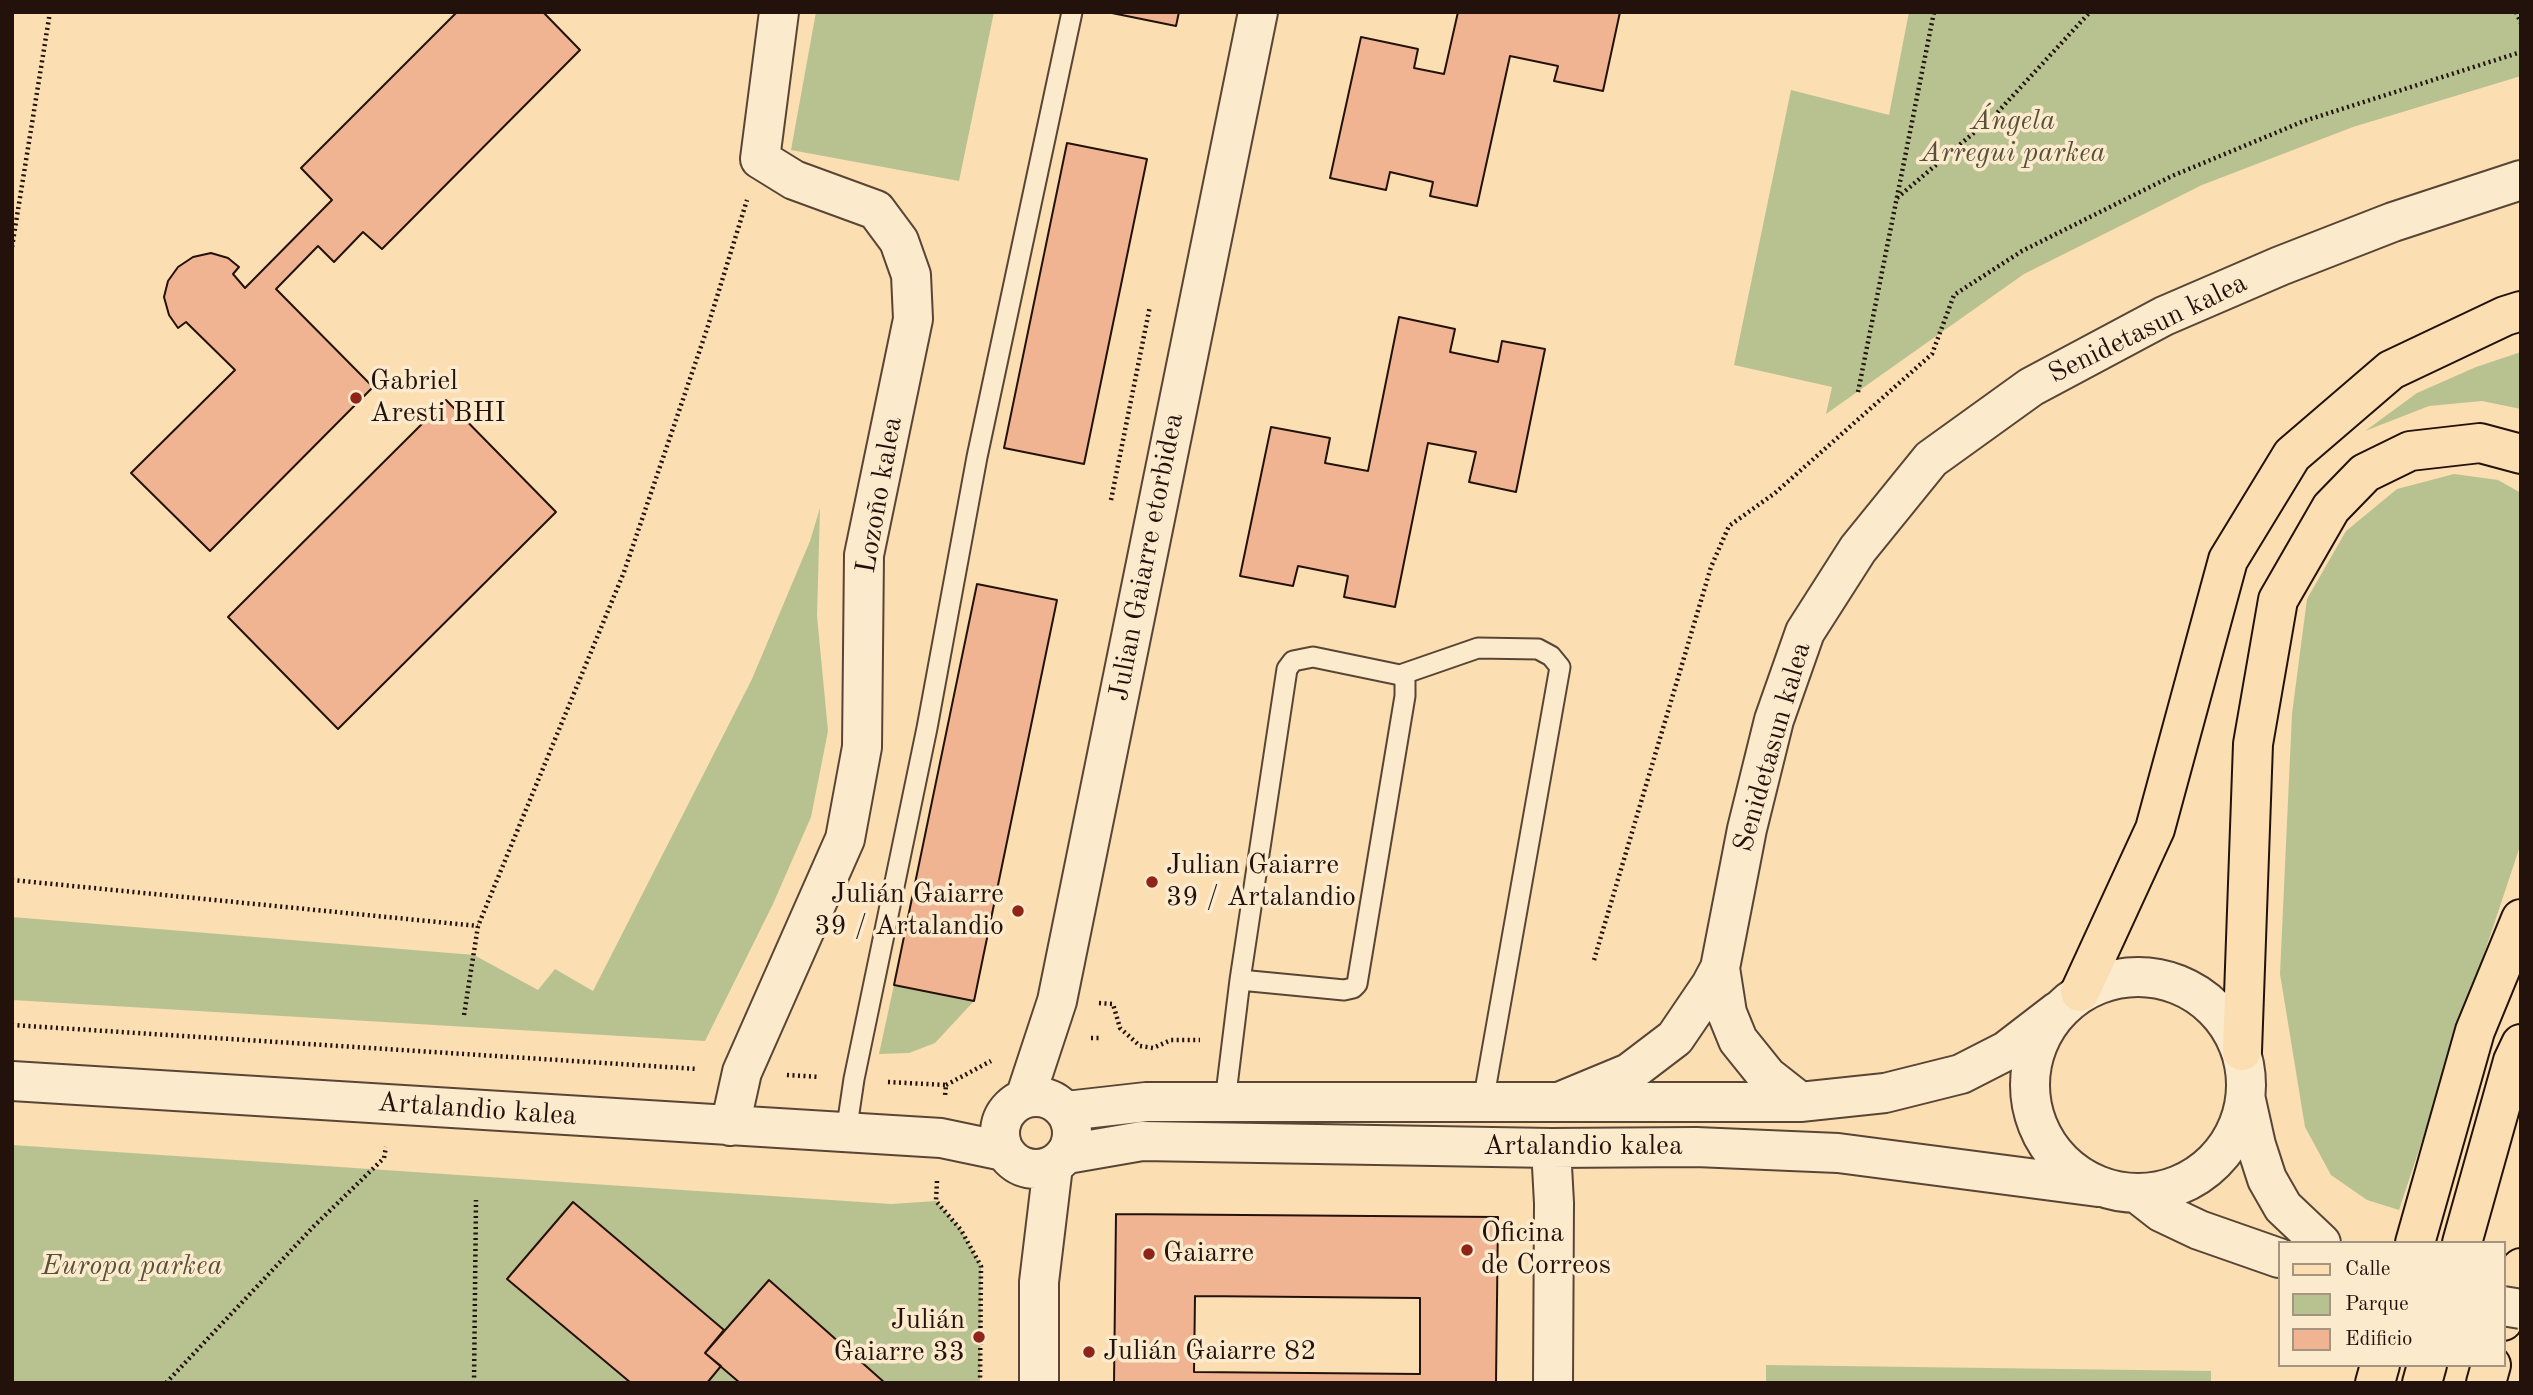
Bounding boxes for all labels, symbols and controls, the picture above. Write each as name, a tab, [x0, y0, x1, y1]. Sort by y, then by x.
park label: Ángela Arregui parkea	[1921, 105, 2105, 171]
street label: Senidetasun kalea	[2043, 266, 2253, 392]
place label: Gabriel Aresti BHI	[370, 365, 506, 431]
marker: Gabriel Aresti BHI	[348, 390, 364, 406]
street label: Julian Gaiarre etorbidea	[1103, 410, 1191, 704]
street label: Lozoño kalea	[850, 414, 910, 576]
street label: Senidetasun kalea	[1727, 638, 1819, 856]
place label: Julian Gaiarre 39 / Artalandio	[1166, 849, 1356, 915]
marker: Julian Gaiarre 39 / Artalandio	[1144, 874, 1160, 890]
place label: Julián Gaiarre 39 / Artalandio	[814, 878, 1004, 944]
marker: Julián Gaiarre 39 / Artalandio	[1010, 903, 1026, 919]
street label: Artalandio kalea	[376, 1086, 578, 1134]
street label: Artalandio kalea	[1483, 1130, 1683, 1164]
place label: Oficina de Correos	[1481, 1217, 1611, 1283]
place label: Gaiarre	[1163, 1237, 1254, 1271]
legend	[2278, 1241, 2505, 1367]
marker: Oficina de Correos	[1459, 1242, 1475, 1258]
marker: Gaiarre	[1141, 1246, 1157, 1262]
park label: Europa parkea	[42, 1250, 222, 1284]
text: Calle	[2345, 1259, 2390, 1280]
text: Parque	[2345, 1294, 2409, 1315]
place label: Julián Gaiarre 33	[833, 1304, 965, 1370]
marker: Julián Gaiarre 33	[971, 1329, 987, 1345]
text: Edificio	[2345, 1329, 2413, 1350]
place label: Julián Gaiarre 82	[1103, 1335, 1317, 1369]
marker: Julián Gaiarre 82	[1081, 1344, 1097, 1360]

